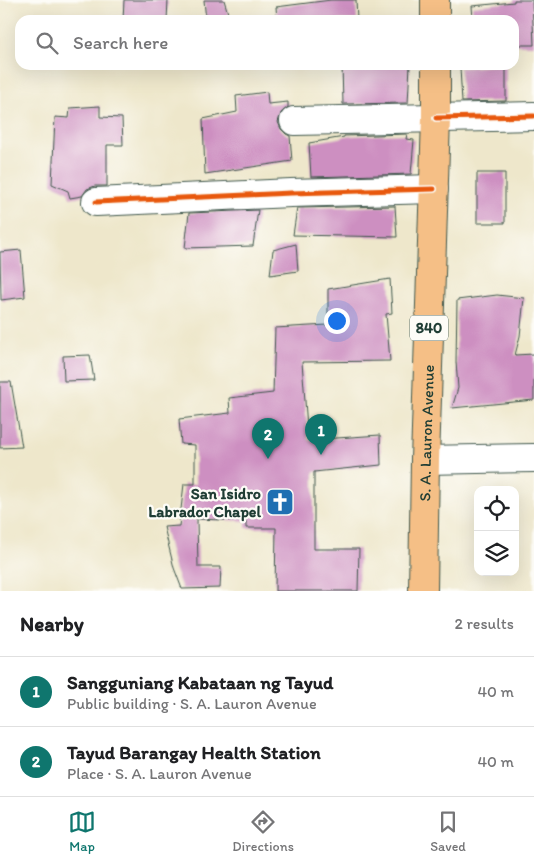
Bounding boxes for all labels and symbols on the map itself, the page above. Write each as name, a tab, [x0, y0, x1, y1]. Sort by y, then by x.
your location	[324, 308, 350, 334]
road number: 840	[410, 316, 448, 340]
street label: S. A. Lauron Avenue	[415, 364, 438, 502]
pin: 1	[305, 414, 337, 455]
pin: 2	[252, 418, 284, 459]
place label: San Isidro Labrador Chapel	[148, 484, 261, 522]
church icon: San Isidro Labrador Chapel	[265, 487, 295, 517]

